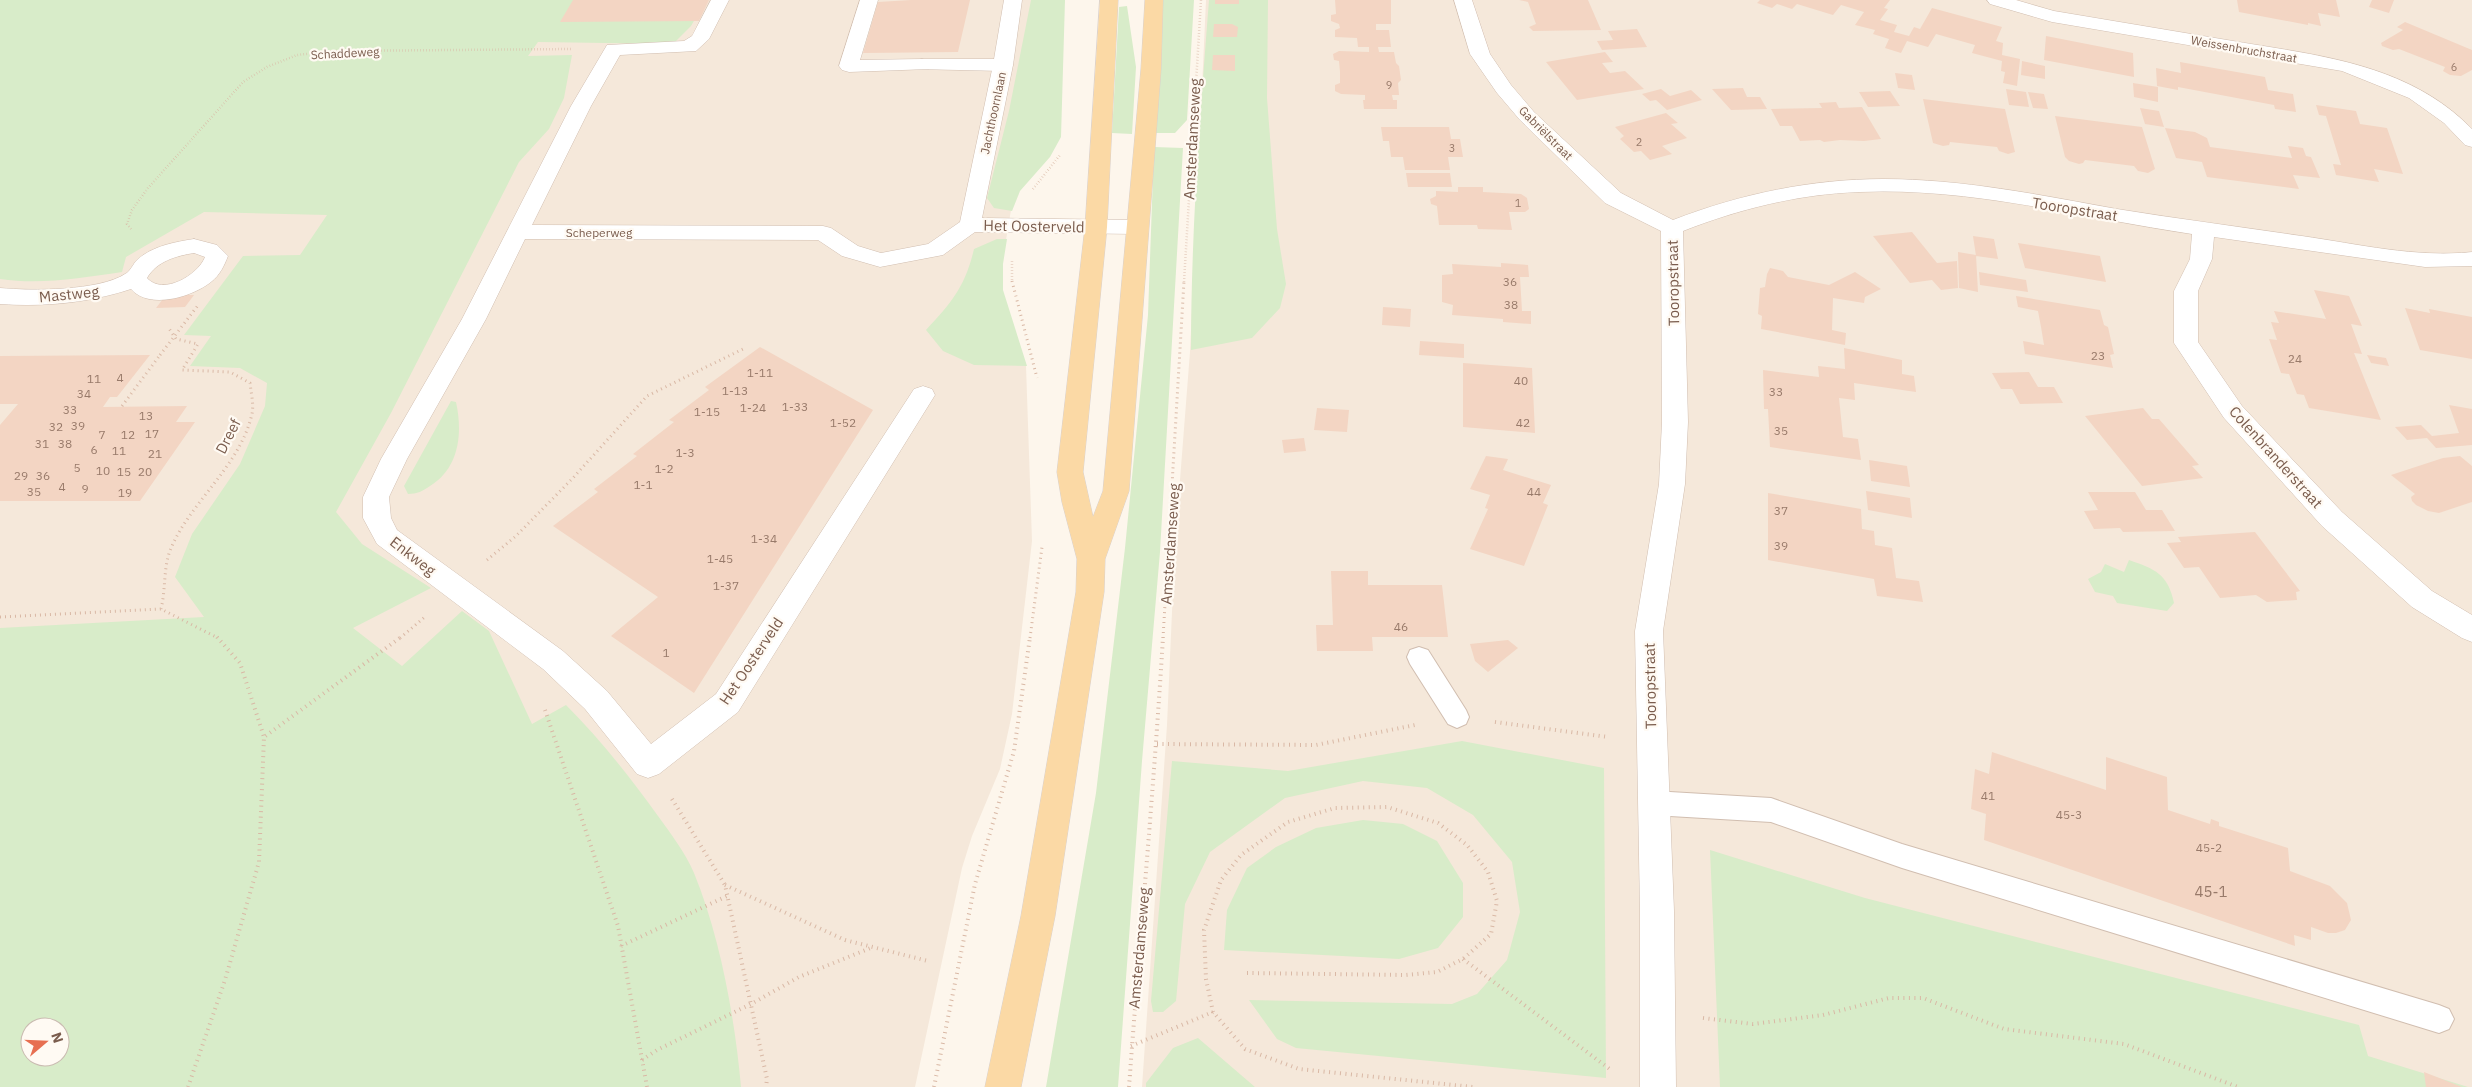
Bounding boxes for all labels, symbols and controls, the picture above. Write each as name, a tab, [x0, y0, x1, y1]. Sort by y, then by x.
street label: Weissenbruchstraat	[2190, 32, 2298, 66]
street label: Schaddeweg	[310, 44, 380, 62]
house number: 6	[2451, 60, 2457, 74]
street label: Jachthoornlaan	[977, 70, 1009, 156]
street label: Amsterdamseweg	[1179, 78, 1205, 200]
house number: 9	[1386, 78, 1392, 92]
street label: Gabriëlstraat	[1516, 103, 1576, 163]
house number: 2	[1636, 135, 1642, 149]
house number: 3	[1449, 141, 1455, 155]
street label: Tooropstraat	[2031, 193, 2119, 225]
house number: 1	[1515, 196, 1522, 210]
street label: Het Oosterveld	[983, 216, 1085, 236]
street label: Scheperweg	[566, 225, 633, 240]
street label: Tooropstraat	[1663, 240, 1683, 326]
house number: 36	[1503, 274, 1517, 289]
street label: Mastweg	[38, 281, 100, 307]
house number: 38	[1504, 297, 1518, 312]
house number: 23	[2091, 348, 2105, 363]
house number: 24	[2288, 351, 2302, 366]
house number: 1-11	[747, 365, 773, 380]
house number: 4	[116, 370, 124, 385]
house number: 11	[87, 371, 101, 386]
house number: 40	[1514, 373, 1528, 388]
house number: 1-13	[722, 383, 748, 398]
house number: 33	[1769, 384, 1783, 399]
house number: 34	[77, 386, 91, 401]
house number: 1-33	[782, 399, 808, 414]
house number: 1-24	[740, 400, 766, 415]
house number: 33	[63, 402, 77, 417]
street label: Colenbranderstraat	[2225, 402, 2327, 512]
house number: 1-15	[694, 404, 720, 419]
house number: 13	[139, 408, 153, 423]
street label: Dreef	[211, 415, 245, 457]
house number: 1-52	[830, 415, 856, 430]
house number: 42	[1516, 415, 1530, 430]
house number: 39	[71, 418, 85, 433]
house number: 32	[49, 419, 63, 434]
house number: 35	[1774, 423, 1788, 438]
house number: 17	[145, 426, 159, 441]
house number: 7	[98, 427, 106, 442]
house number: 12	[121, 427, 135, 442]
house number: 31	[35, 436, 49, 451]
house number: 38	[58, 436, 72, 451]
house number: 6	[90, 442, 98, 457]
house number: 11	[112, 443, 126, 458]
house number: 1-3	[675, 445, 695, 460]
house number: 21	[148, 446, 162, 461]
house number: 5	[73, 460, 81, 475]
house number: 1-2	[654, 461, 674, 476]
house number: 10	[96, 463, 110, 478]
house number: 15	[117, 464, 131, 479]
house number: 20	[138, 464, 152, 479]
house number: 29	[14, 468, 28, 483]
house number: 36	[36, 468, 50, 483]
house number: 1-1	[633, 477, 653, 492]
house number: 4	[58, 479, 66, 494]
house number: 9	[81, 481, 89, 496]
street label: Amsterdamseweg	[1156, 483, 1184, 605]
house number: 35	[27, 484, 41, 499]
house number: 44	[1527, 484, 1541, 499]
house number: 19	[118, 485, 132, 500]
house number: 37	[1774, 503, 1788, 518]
house number: 1-34	[751, 531, 777, 546]
street label: Enkweg	[386, 532, 440, 580]
house number: 39	[1774, 538, 1788, 553]
house number: 1-45	[707, 551, 733, 566]
house number: 1-37	[713, 578, 739, 593]
street label: Het Oosterveld	[715, 614, 787, 708]
house number: 46	[1394, 619, 1408, 634]
street label: Tooropstraat	[1640, 643, 1660, 729]
house number: 1	[662, 645, 670, 660]
house number: 41	[1981, 788, 1995, 803]
house number: 45-3	[2056, 807, 2082, 822]
house number: 45-2	[2196, 840, 2222, 855]
house number: 45-1	[2195, 882, 2228, 901]
street label: Amsterdamseweg	[1124, 887, 1154, 1009]
north arrow	[20, 1017, 70, 1067]
text: N	[47, 1030, 67, 1045]

